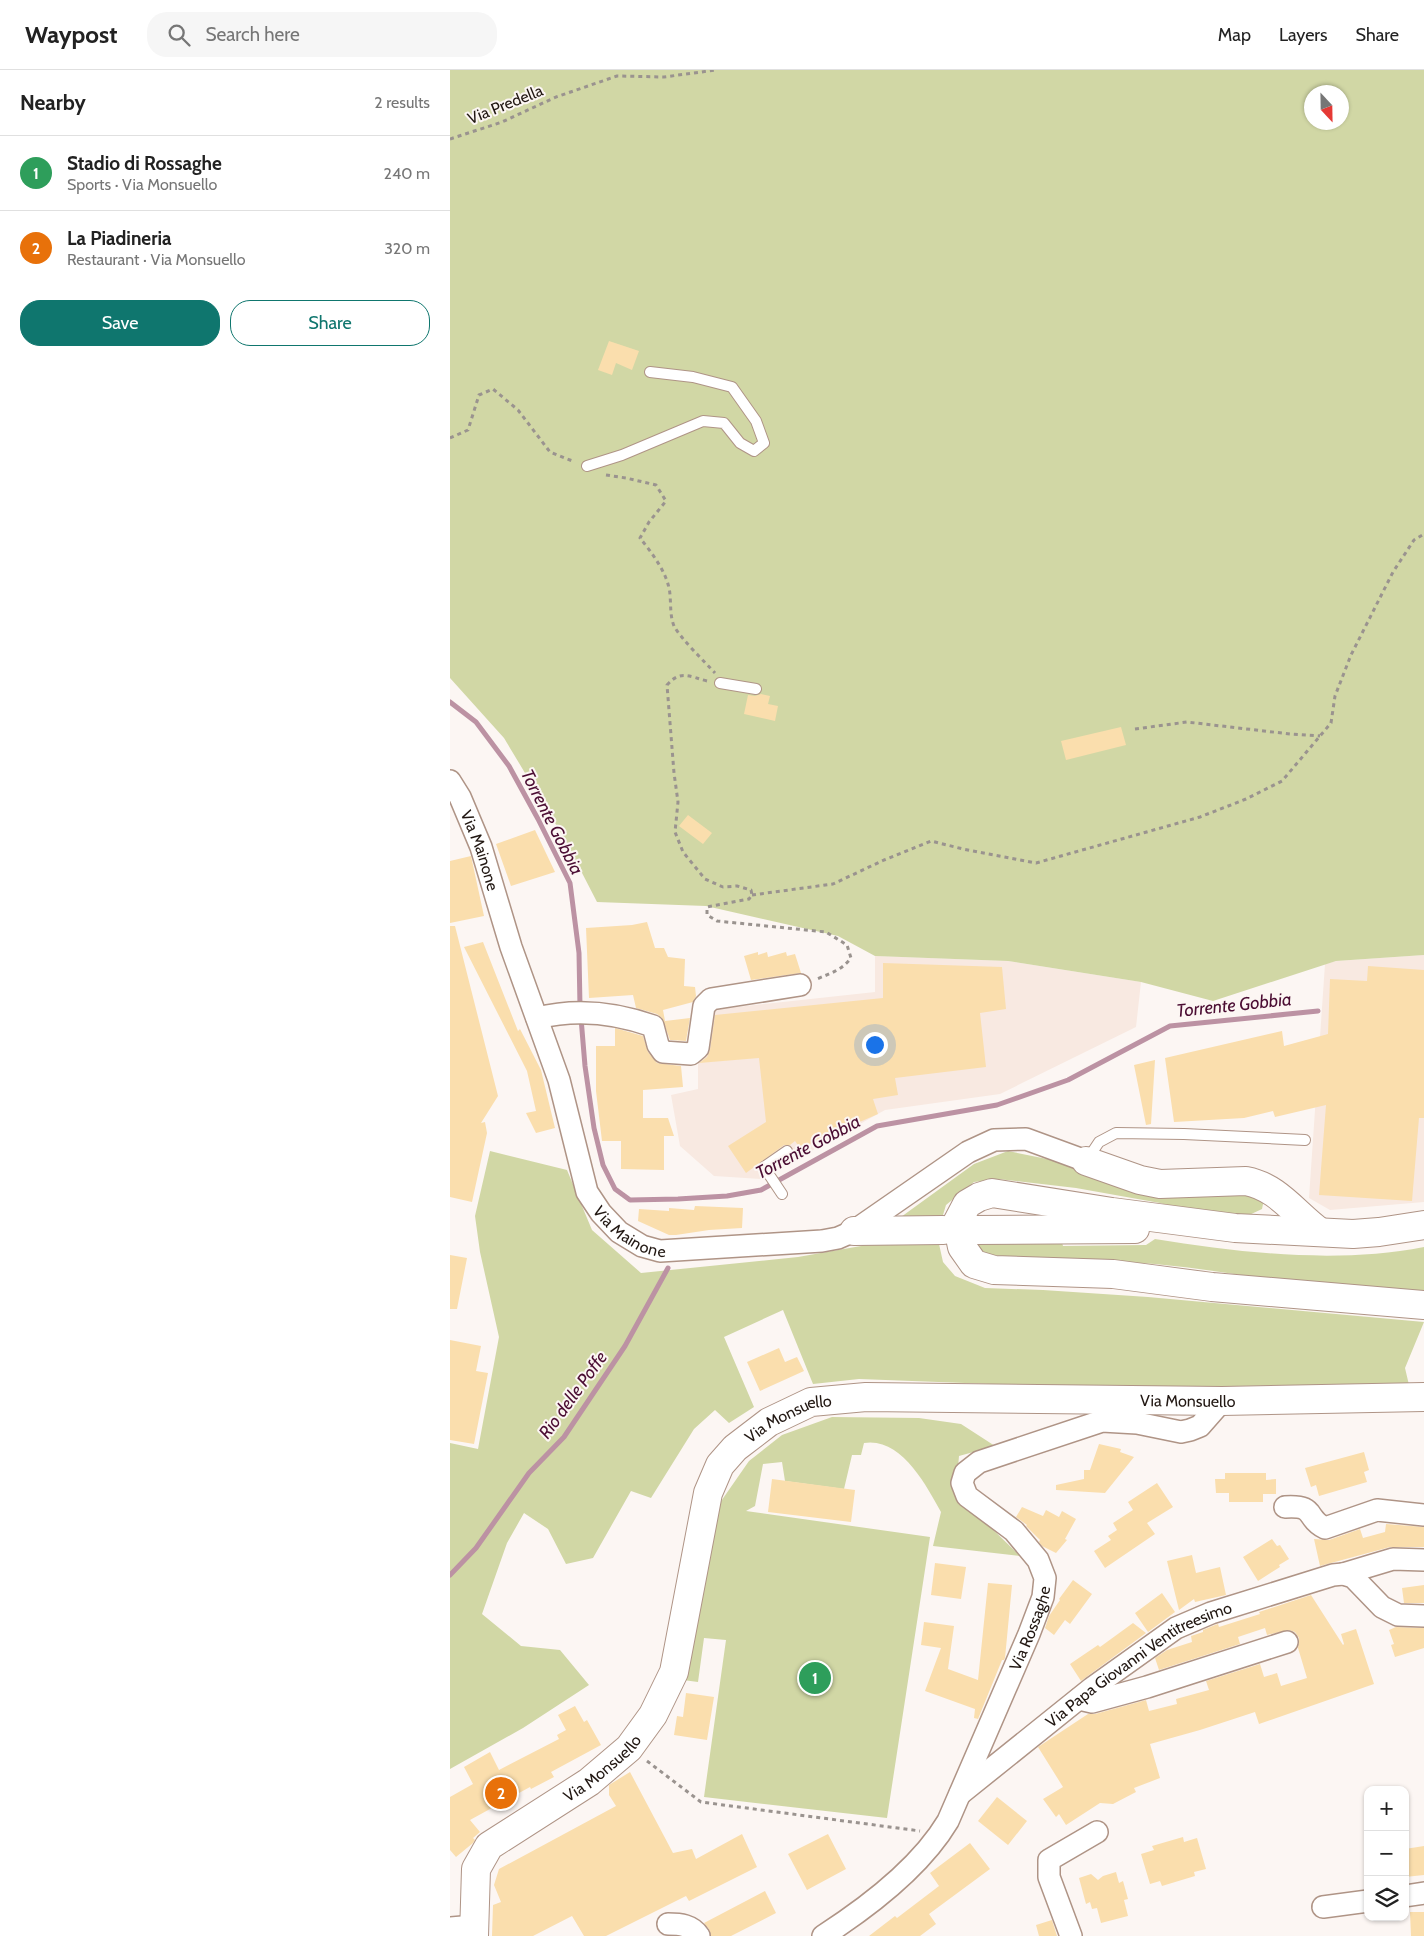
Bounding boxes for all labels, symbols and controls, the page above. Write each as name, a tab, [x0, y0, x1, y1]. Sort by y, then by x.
search box	[147, 12, 497, 57]
text: Waypost	[25, 20, 117, 49]
icon: search	[165, 21, 193, 49]
text: Search here	[205, 23, 300, 46]
text: Map	[1218, 24, 1251, 46]
text: Layers	[1279, 24, 1328, 46]
text: Share	[1356, 24, 1399, 46]
street label: Via Predella	[465, 81, 546, 128]
north arrow	[1304, 85, 1349, 130]
text: Nearby	[20, 90, 86, 115]
text: 2 results	[374, 93, 430, 112]
text: Stadio di Rossaghe	[67, 152, 222, 175]
text: 1	[33, 164, 39, 183]
text: 240 m	[384, 164, 430, 183]
text: Sports · Via Monsuello	[67, 175, 217, 194]
text: La Piadineria	[67, 227, 171, 250]
text: 2	[32, 239, 40, 258]
text: 320 m	[384, 239, 430, 258]
text: Restaurant · Via Monsuello	[67, 250, 246, 269]
button: Save	[20, 300, 220, 346]
button: Share	[230, 300, 430, 346]
water label: Torrente Gobbia	[516, 765, 588, 879]
street label: Via Mainone	[457, 807, 503, 893]
water label: Torrente Gobbia	[1175, 988, 1293, 1022]
your location	[862, 1032, 888, 1058]
water label: Torrente Gobbia	[752, 1110, 864, 1184]
street label: Via Mainone	[589, 1202, 666, 1261]
water label: Rio delle Poffe	[534, 1347, 612, 1443]
street label: Via Monsuello	[741, 1391, 833, 1447]
street label: Via Monsuello	[1140, 1391, 1236, 1411]
street label: Via Rossaghe	[1005, 1585, 1054, 1673]
street label: Via Papa Giovanni Ventitreesimo	[1042, 1598, 1234, 1731]
pin: 1	[799, 1659, 831, 1697]
street label: Via Monsuello	[560, 1731, 645, 1806]
pin: 2	[485, 1774, 517, 1812]
map controls	[1364, 1786, 1409, 1921]
button: +	[1364, 1786, 1409, 1831]
button: −	[1364, 1831, 1409, 1876]
button: layers	[1364, 1876, 1409, 1921]

